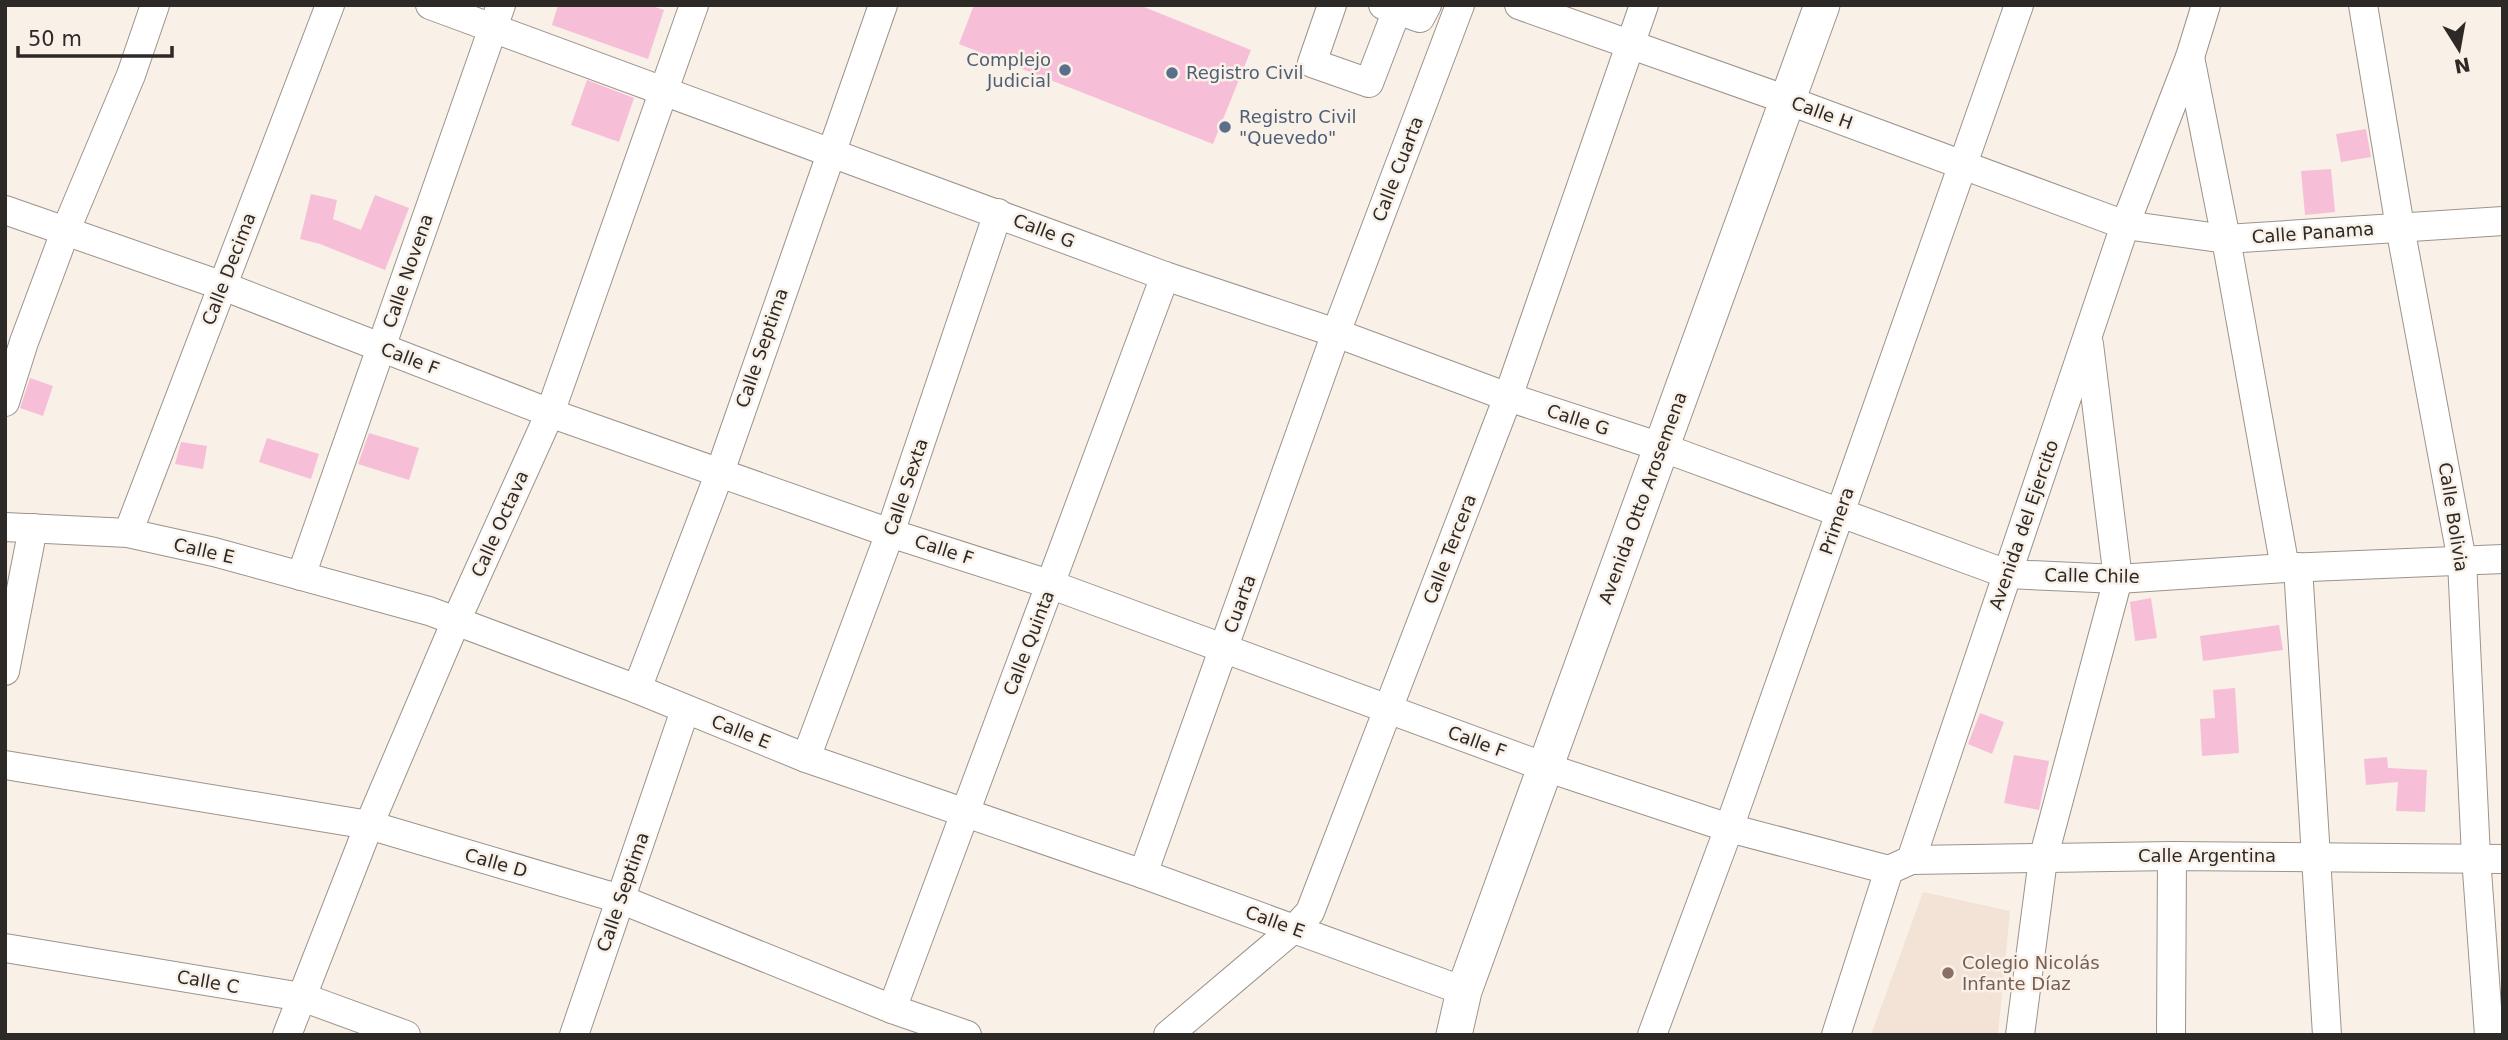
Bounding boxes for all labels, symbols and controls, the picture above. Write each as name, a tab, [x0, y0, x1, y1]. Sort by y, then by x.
scale bar	[18, 14, 172, 58]
north arrow	[2424, 14, 2494, 84]
text: 50 m	[28, 27, 82, 51]
place label: Complejo Judicial	[966, 49, 1051, 91]
text: N	[2452, 53, 2472, 78]
marker: Complejo Judicial	[1057, 62, 1073, 78]
place label: Registro Civil	[1186, 62, 1304, 83]
marker: Registro Civil	[1164, 65, 1180, 81]
street label: Calle H	[1789, 92, 1856, 133]
place label: Registro Civil "Quevedo"	[1239, 106, 1357, 148]
street label: Calle Cuarta	[1368, 113, 1427, 224]
marker: Registro Civil "Quevedo"	[1217, 119, 1233, 135]
street label: Calle G	[1010, 209, 1078, 252]
street label: Calle Decima	[197, 210, 260, 328]
street label: Calle Novena	[378, 211, 437, 331]
street label: Calle Panama	[2251, 218, 2375, 247]
street label: Calle Septima	[731, 285, 792, 410]
street label: Calle F	[378, 338, 442, 379]
street label: Avenida Otto Arosemena	[1594, 389, 1691, 607]
street label: Calle G	[1544, 400, 1612, 439]
street label: Calle Sexta	[879, 436, 932, 538]
street label: Avenida del Ejercito	[1985, 437, 2062, 613]
street label: Calle Bolivia	[2434, 461, 2473, 573]
street label: Calle Octava	[467, 467, 532, 580]
street label: Primera	[1815, 484, 1858, 557]
street label: Calle Tercera	[1419, 491, 1480, 607]
street label: Calle F	[912, 530, 976, 569]
street label: Calle E	[172, 533, 237, 568]
street label: Calle Chile	[2044, 564, 2140, 587]
street label: Cuarta	[1219, 572, 1260, 636]
street label: Calle Quinta	[999, 587, 1058, 698]
street label: Calle E	[709, 710, 774, 753]
street label: Calle F	[1445, 721, 1509, 762]
street label: Calle Septima	[592, 829, 653, 954]
street label: Calle D	[462, 844, 530, 881]
street label: Calle Argentina	[2138, 845, 2276, 866]
street label: Calle E	[1243, 901, 1308, 942]
place label: Colegio Nicolás Infante Díaz	[1962, 952, 2100, 994]
marker: Colegio Nicolás Infante Díaz	[1940, 965, 1956, 981]
street label: Calle C	[175, 966, 241, 997]

